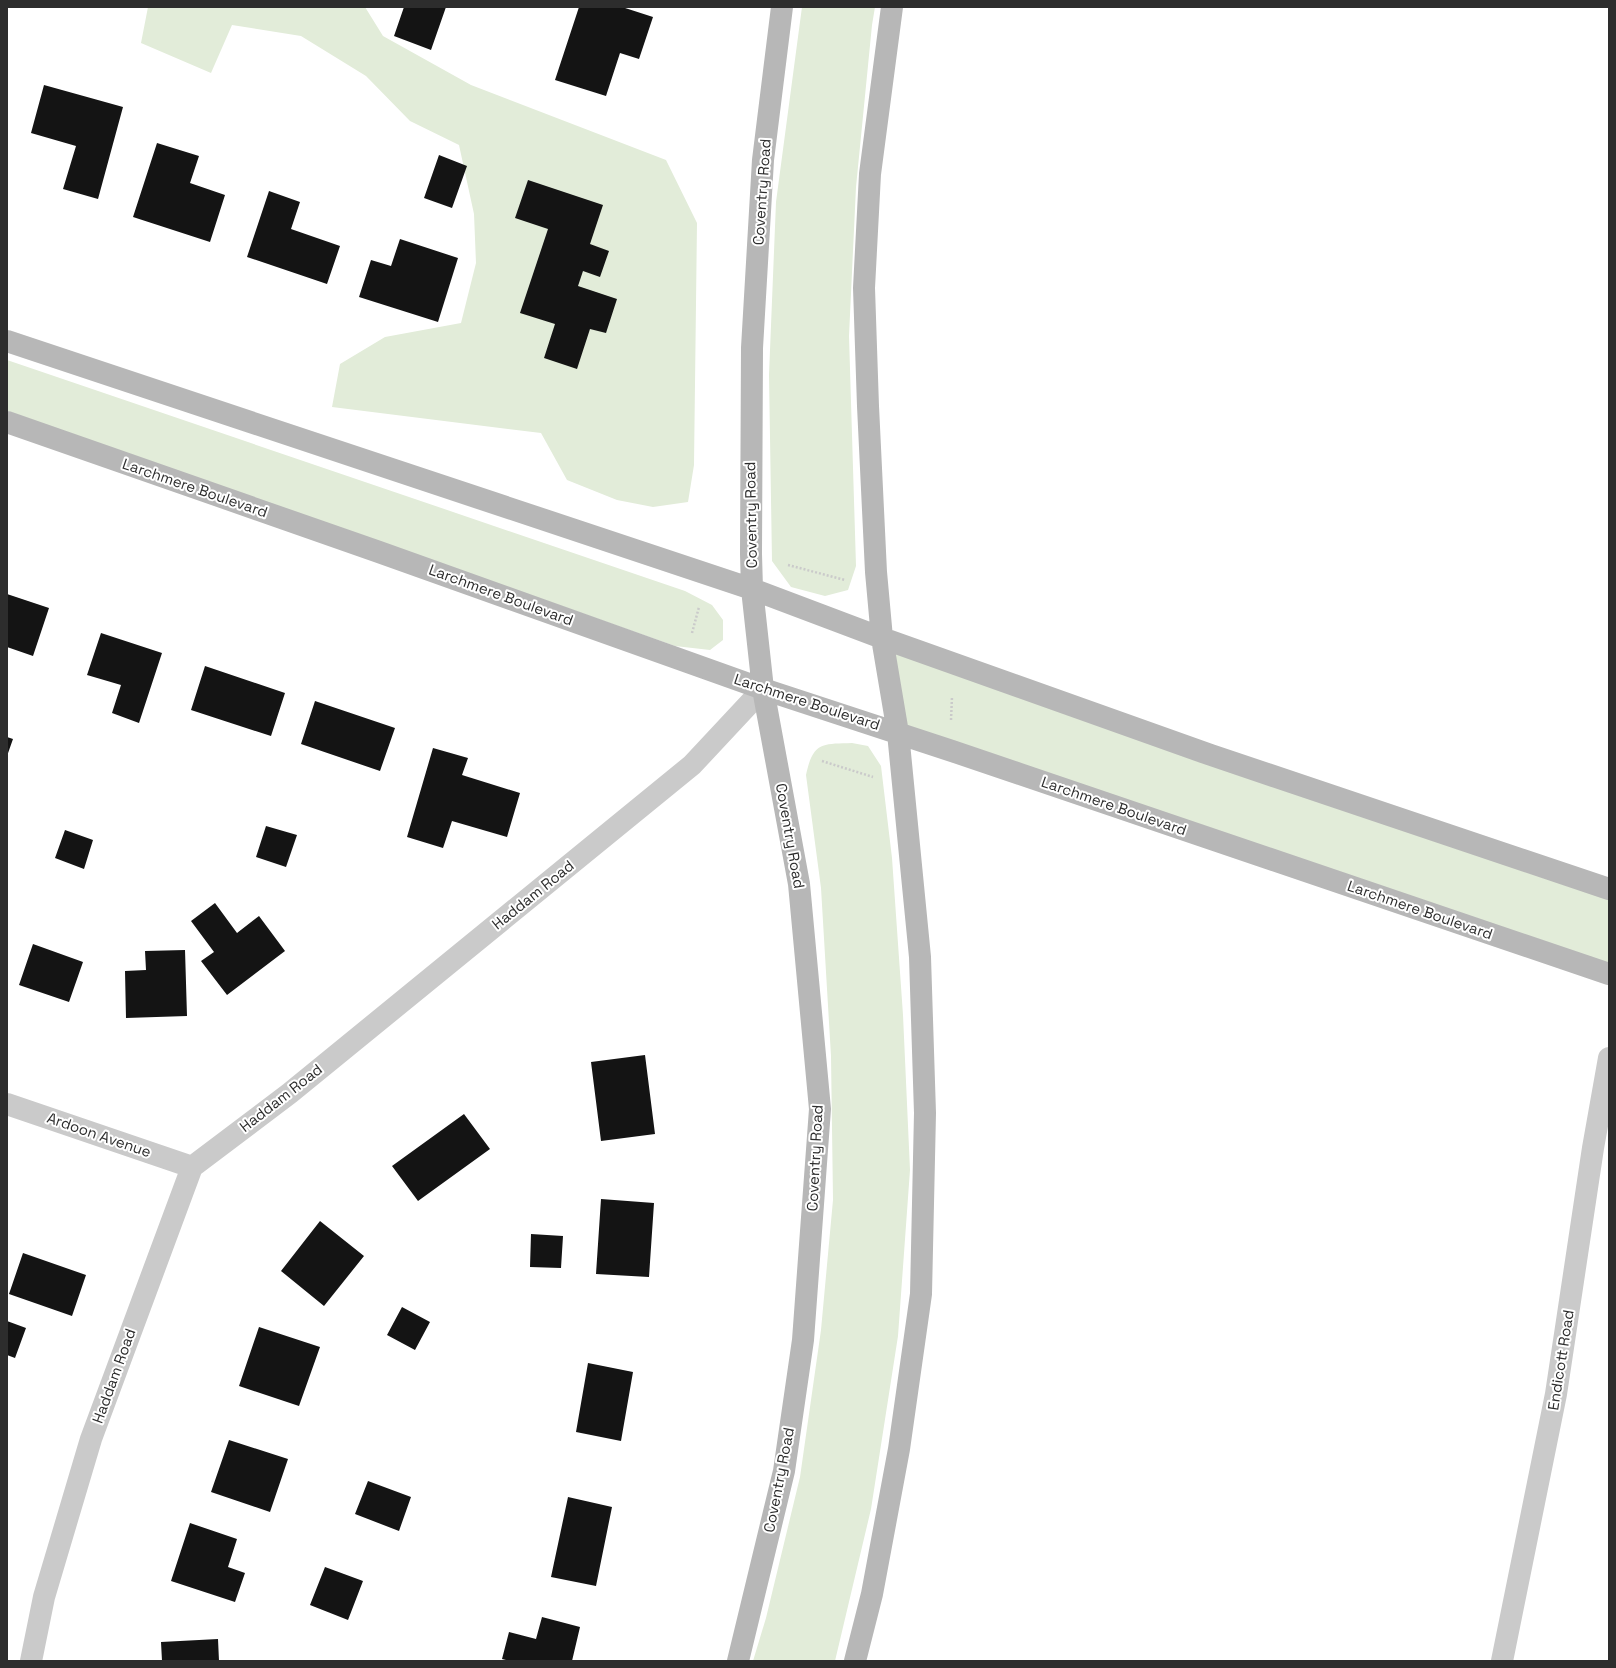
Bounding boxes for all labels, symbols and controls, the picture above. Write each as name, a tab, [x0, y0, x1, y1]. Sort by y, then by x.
street label: Coventry Road	[748, 138, 775, 246]
street label: Larchmere Boulevard	[120, 454, 270, 521]
street label: Coventry Road	[740, 462, 761, 568]
street label: Larchmere Boulevard	[426, 560, 576, 630]
street label: Larchmere Boulevard	[732, 669, 883, 734]
street label: Larchmere Boulevard	[1039, 772, 1189, 839]
street label: Coventry Road	[772, 782, 809, 890]
street label: Haddam Road	[488, 856, 577, 933]
street label: Larchmere Boulevard	[1345, 876, 1495, 943]
street label: Haddam Road	[236, 1059, 326, 1136]
street label: Coventry Road	[802, 1104, 827, 1212]
street label: Ardoon Avenue	[45, 1108, 154, 1161]
street label: Endicott Road	[1543, 1308, 1578, 1412]
street label: Haddam Road	[88, 1326, 140, 1426]
street label: Coventry Road	[759, 1426, 798, 1534]

